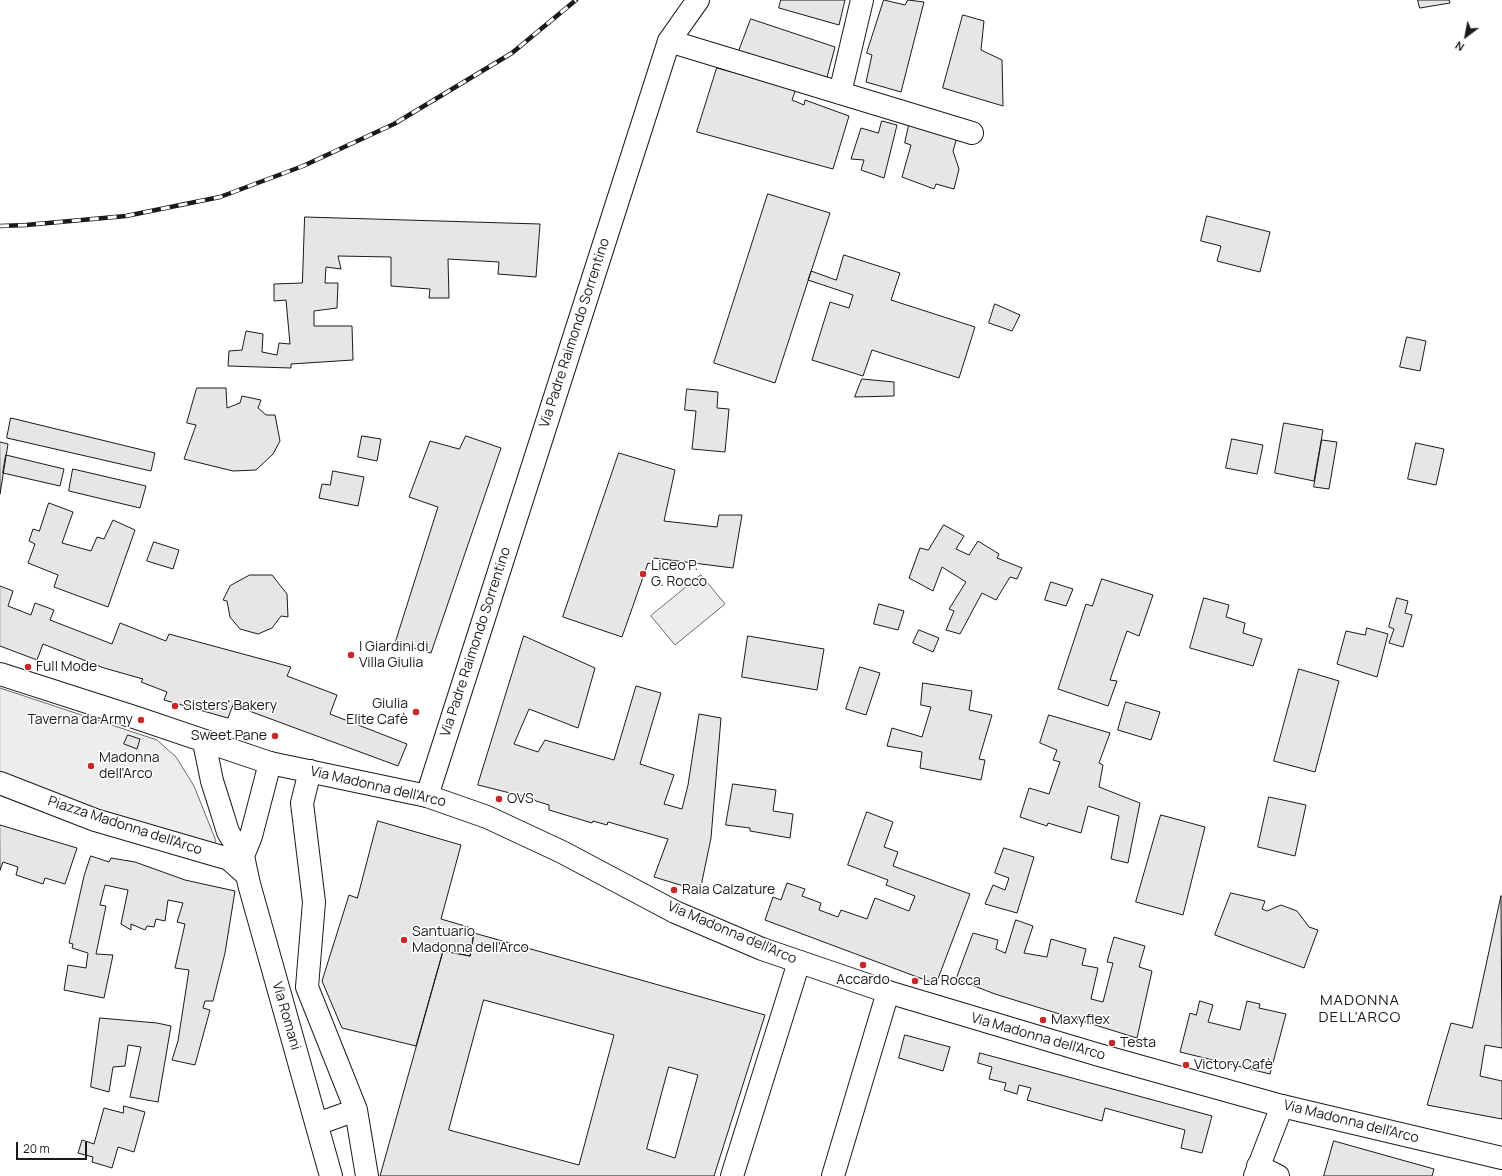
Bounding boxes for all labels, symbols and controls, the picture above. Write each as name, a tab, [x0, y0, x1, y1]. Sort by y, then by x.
north arrow	[1446, 16, 1486, 56]
text: N	[1452, 38, 1467, 55]
street label: Via Padre Raimondo Sorrentino	[536, 236, 614, 430]
street label: Via Padre Raimondo Sorrentino	[437, 545, 515, 739]
place label: Liceo P. G. Rocco	[651, 558, 707, 590]
marker: Liceo P. G. Rocco	[638, 569, 648, 579]
place label: I Giardini di Villa Giulia	[359, 639, 428, 672]
marker: I Giardini di Villa Giulia	[346, 650, 356, 660]
place label: Full Mode	[36, 659, 97, 675]
marker: Full Mode	[23, 662, 33, 672]
place label: Giulia Elite Cafè	[346, 696, 408, 728]
place label: Sisters' Bakery	[183, 698, 277, 714]
marker: Sisters' Bakery	[170, 701, 180, 711]
marker: Giulia Elite Cafè	[411, 707, 421, 717]
place label: Taverna da Army	[27, 712, 133, 728]
marker: Taverna da Army	[136, 715, 146, 725]
place label: Sweet Pane	[191, 728, 267, 744]
marker: Sweet Pane	[270, 731, 280, 741]
place label: Madonna dell'Arco	[99, 750, 160, 782]
marker: Madonna dell'Arco	[86, 761, 96, 771]
street label: Via Madonna dell'Arco	[308, 763, 448, 811]
place label: OVS	[507, 791, 534, 807]
street label: Piazza Madonna dell'Arco	[46, 793, 204, 859]
marker: OVS	[494, 794, 504, 804]
place label: Raia Calzature	[682, 882, 775, 898]
marker: Raia Calzature	[669, 885, 679, 895]
street label: Via Madonna dell'Arco	[665, 898, 799, 968]
place label: Santuario Madonna dell'Arco	[412, 924, 529, 956]
marker: Santuario Madonna dell'Arco	[399, 935, 409, 945]
marker: Accardo	[858, 960, 868, 970]
place label: Accardo	[836, 972, 890, 988]
place label: La Rocca	[923, 973, 981, 989]
marker: La Rocca	[910, 976, 920, 986]
street label: Via Romani	[268, 980, 304, 1052]
district label: MADONNA DELL'ARCO	[1319, 992, 1401, 1027]
street label: Via Madonna dell'Arco	[969, 1010, 1107, 1064]
place label: Maxyflex	[1051, 1012, 1110, 1028]
marker: Maxyflex	[1038, 1015, 1048, 1025]
place label: Testa	[1120, 1035, 1156, 1051]
marker: Testa	[1107, 1038, 1117, 1048]
place label: Victory Cafè	[1194, 1057, 1273, 1073]
marker: Victory Cafè	[1181, 1060, 1191, 1070]
street label: Via Madonna dell'Arco	[1282, 1097, 1420, 1147]
scale bar	[18, 1134, 89, 1160]
text: 20 m	[23, 1140, 50, 1157]

